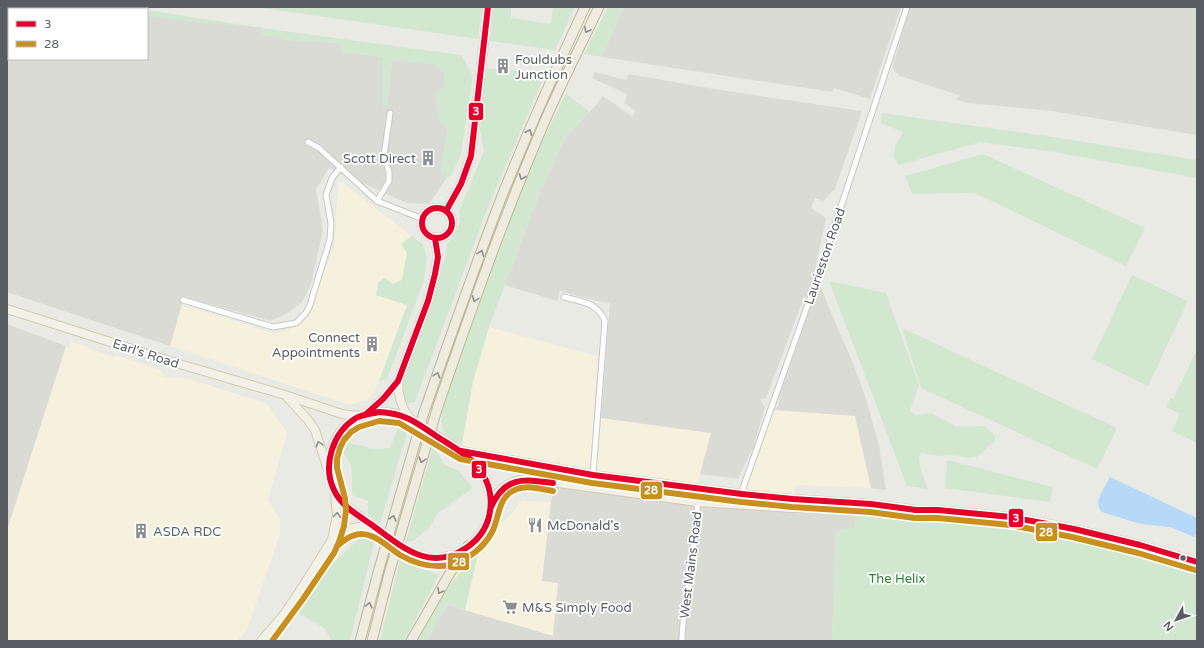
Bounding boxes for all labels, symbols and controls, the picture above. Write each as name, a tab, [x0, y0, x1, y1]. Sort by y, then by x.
legend	[8, 8, 148, 60]
text: 3	[44, 17, 52, 31]
one-way arrow	[585, 26, 592, 33]
text: 28	[44, 37, 59, 51]
place label: Fouldubs Junction	[515, 52, 572, 83]
building icon: Fouldubs Junction	[494, 57, 512, 75]
line badge: 3	[468, 102, 484, 121]
text: 3	[473, 105, 480, 118]
one-way arrow	[524, 128, 532, 135]
building icon: Scott Direct	[419, 149, 437, 167]
place label: Scott Direct	[343, 151, 416, 167]
one-way arrow	[518, 174, 526, 181]
street label: Laurieston Road	[801, 206, 849, 307]
one-way arrow	[476, 249, 484, 256]
one-way arrow	[472, 295, 480, 302]
place label: Connect Appointments	[272, 330, 360, 361]
building icon: Connect Appointments	[363, 335, 381, 353]
street label: Earl's Road	[110, 336, 181, 372]
one-way arrow	[432, 372, 441, 379]
one-way arrow	[316, 441, 324, 447]
one-way arrow	[418, 456, 427, 463]
line badge: 3	[471, 460, 487, 479]
text: 3	[476, 463, 483, 476]
line badge: 28	[640, 481, 663, 500]
text: 28	[644, 484, 658, 497]
line badge: 3	[1008, 508, 1024, 528]
street label: West Mains Road	[676, 511, 705, 620]
one-way arrow	[333, 512, 342, 518]
text: 3	[1013, 512, 1020, 525]
one-way arrow	[388, 515, 397, 522]
restaurant icon: McDonald's	[526, 516, 544, 534]
place label: McDonald's	[547, 518, 620, 534]
building icon: ASDA RDC	[132, 522, 150, 540]
line badge: 28	[1035, 522, 1058, 542]
place label: ASDA RDC	[153, 524, 221, 540]
text: 28	[1039, 526, 1053, 539]
line badge: 28	[447, 552, 470, 571]
unlabelled marker	[1178, 553, 1188, 563]
text: 28	[452, 556, 466, 569]
park label: The Helix	[869, 571, 926, 587]
one-way arrow	[437, 587, 444, 594]
supermarket icon: M&S Simply Food	[501, 598, 519, 616]
place label: M&S Simply Food	[522, 600, 632, 616]
north arrow	[1156, 600, 1196, 640]
one-way arrow	[365, 602, 373, 608]
text: N	[1161, 619, 1177, 634]

